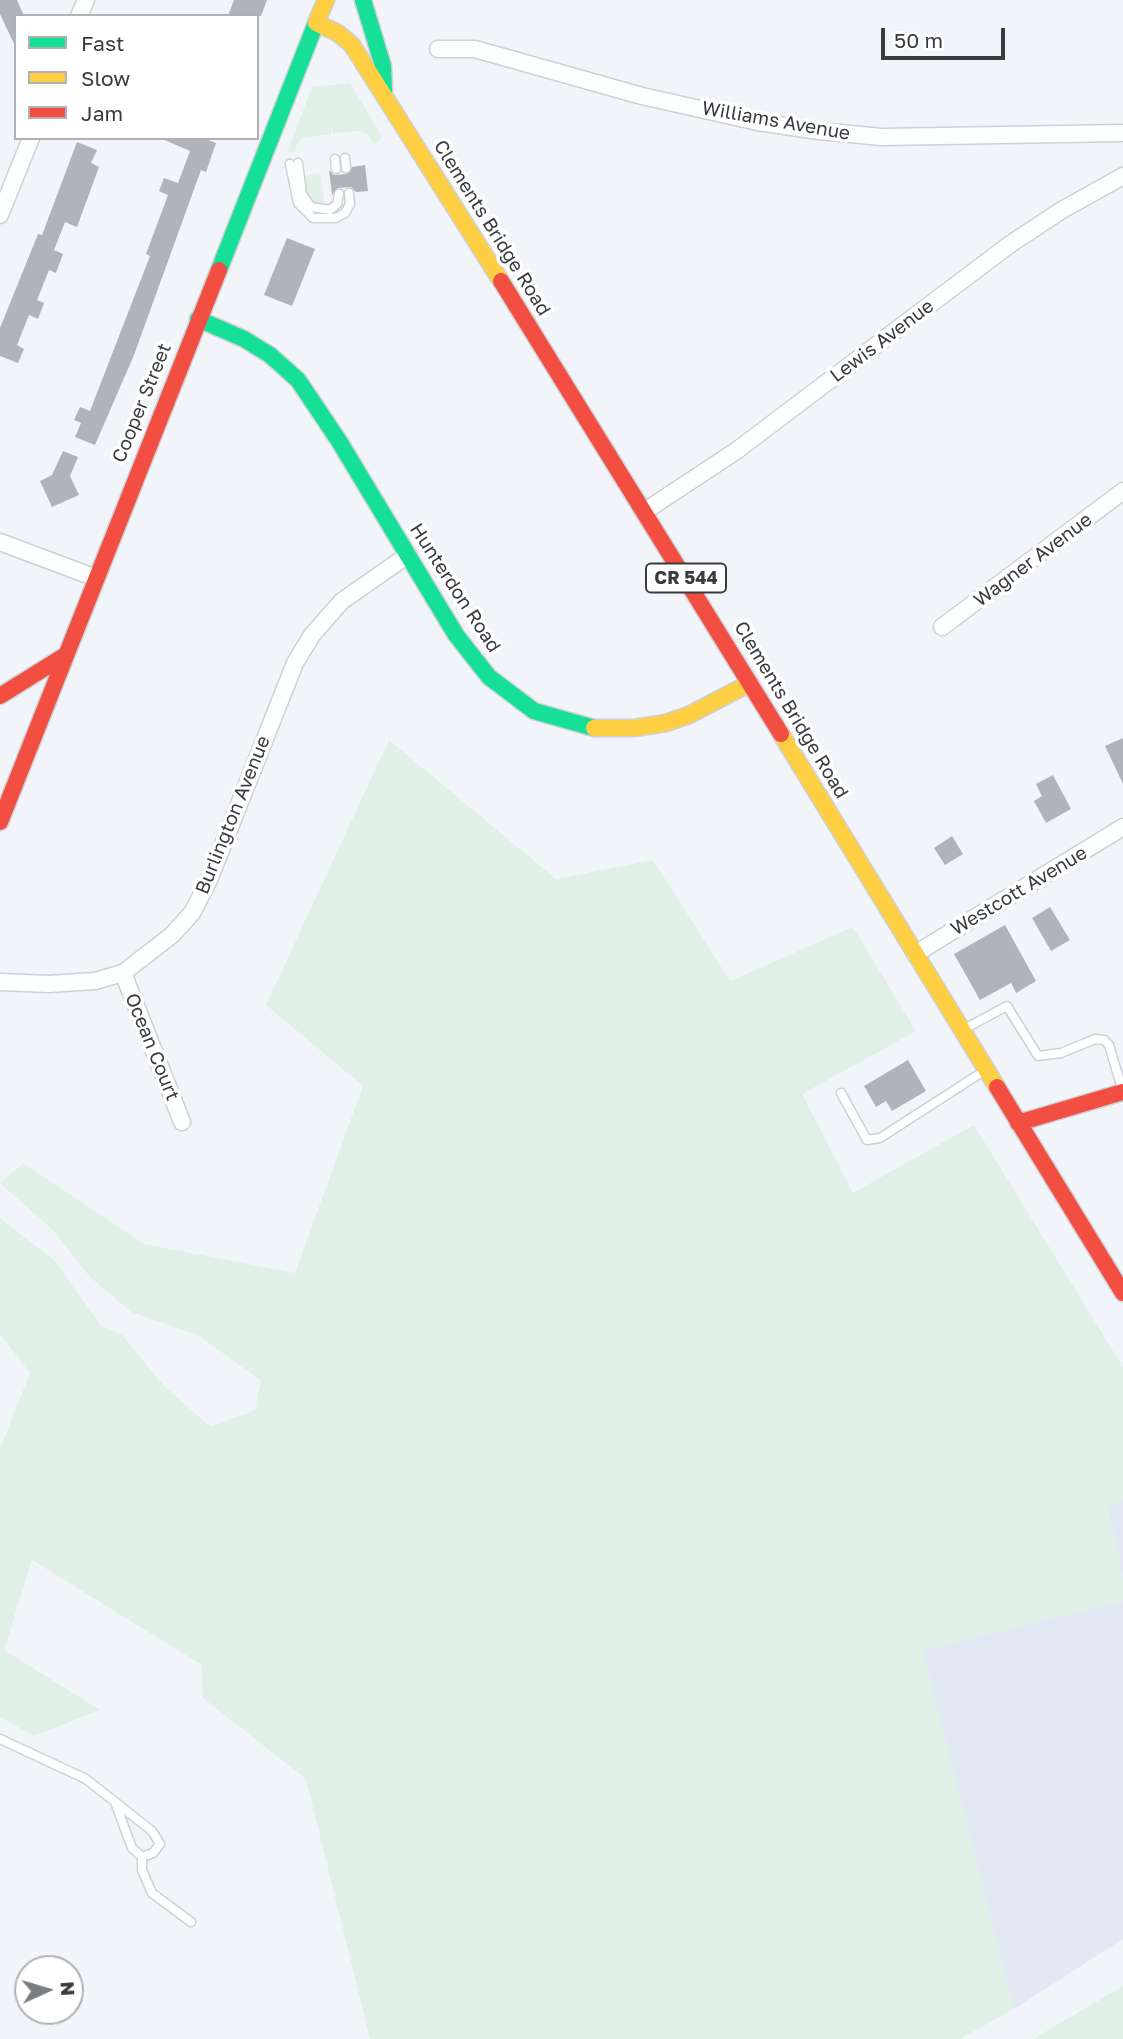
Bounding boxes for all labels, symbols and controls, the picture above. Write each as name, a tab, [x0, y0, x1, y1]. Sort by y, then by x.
legend	[14, 14, 259, 140]
scale bar	[885, 14, 1009, 58]
text: 50 m	[894, 27, 943, 53]
text: Fast	[81, 30, 124, 56]
text: Slow	[81, 65, 130, 91]
street label: Williams Avenue	[700, 97, 852, 145]
text: Jam	[81, 100, 123, 126]
street label: Clements Bridge Road	[429, 136, 555, 320]
street label: Lewis Avenue	[826, 295, 938, 387]
street label: Cooper Street	[108, 340, 176, 466]
street label: Wagner Avenue	[970, 508, 1096, 612]
street label: Hunterdon Road	[405, 519, 505, 657]
road number: CR 544	[646, 564, 726, 592]
street label: Clements Bridge Road	[729, 617, 853, 803]
street label: Burlington Avenue	[191, 733, 275, 897]
street label: Westcott Avenue	[947, 841, 1091, 941]
street label: Ocean Court	[120, 990, 184, 1104]
north arrow	[14, 1955, 84, 2025]
text: N	[56, 1981, 80, 1997]

